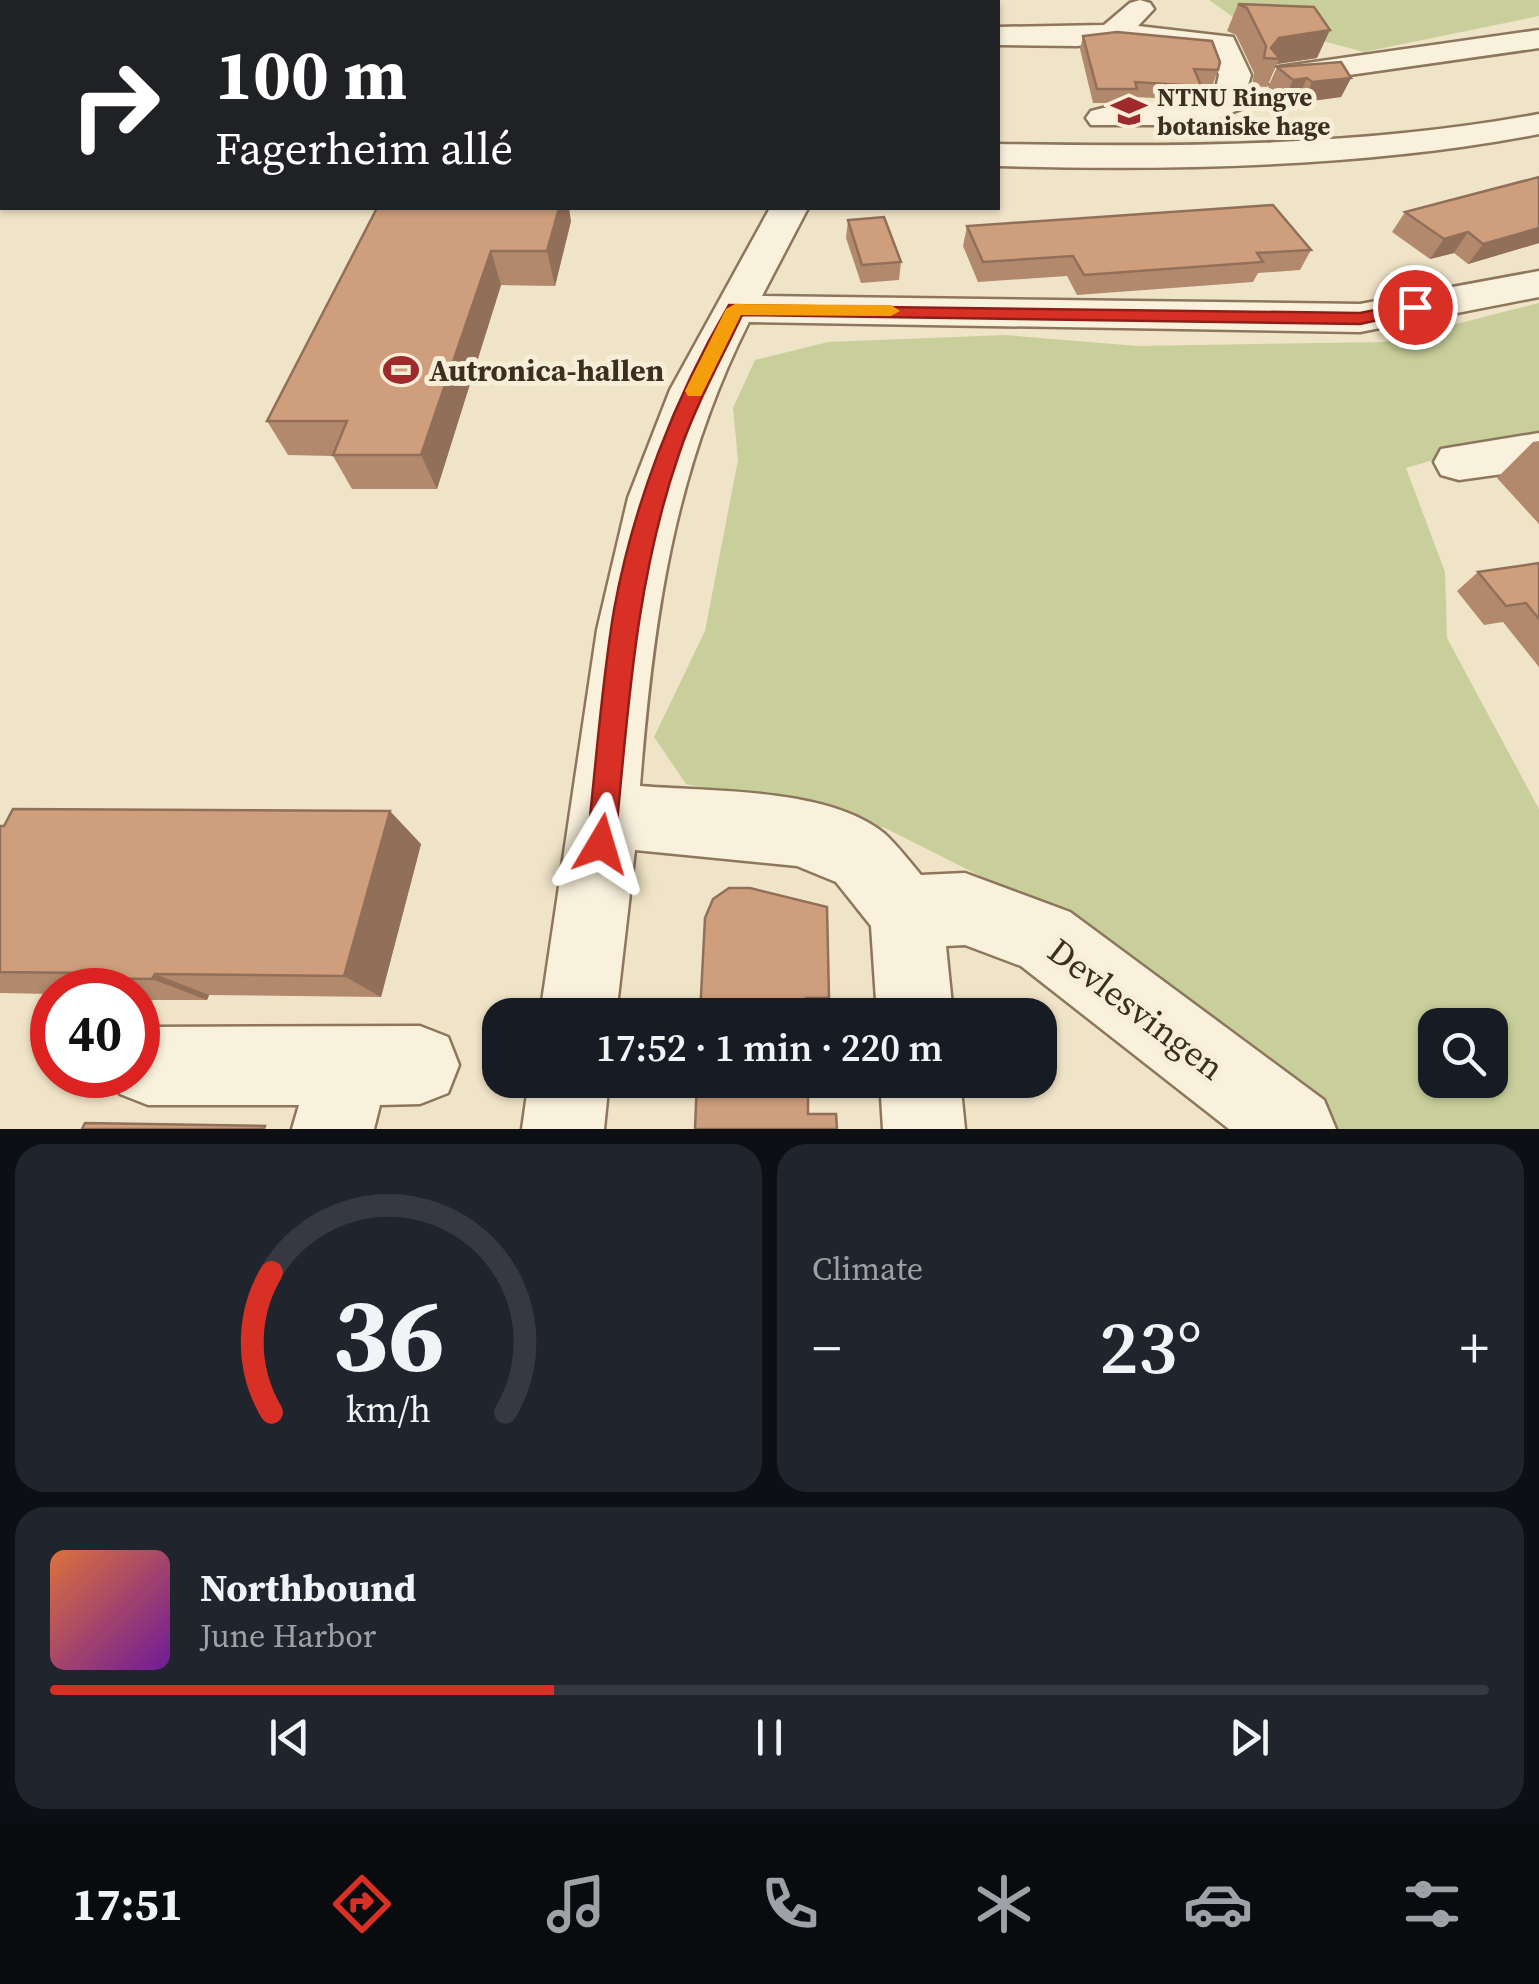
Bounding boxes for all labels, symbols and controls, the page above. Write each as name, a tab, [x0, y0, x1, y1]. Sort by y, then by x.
text: 100 m	[215, 26, 407, 122]
icon: right	[50, 40, 180, 170]
place label: NTNU Ringve botaniske hage	[1157, 80, 1330, 143]
school or university icon: NTNU Ringve botaniske hage	[1110, 92, 1148, 130]
text: Fagerheim allé	[215, 117, 513, 179]
pin	[1373, 265, 1458, 350]
icon: arrive	[1388, 280, 1443, 335]
place label: Autronica-hallen	[429, 350, 664, 391]
sports icon: Autronica-hallen	[382, 351, 420, 389]
position arrow	[549, 792, 653, 896]
street label: Devlesvingen	[1038, 927, 1234, 1091]
speed limit sign: 40	[30, 968, 160, 1098]
map controls	[1418, 1008, 1508, 1098]
button: search	[1418, 1008, 1508, 1098]
text: 17:52 · 1 min · 220 m	[596, 1022, 943, 1074]
text: Climate	[812, 1247, 923, 1291]
text: 36	[332, 1262, 445, 1405]
text: 23°	[1099, 1295, 1202, 1398]
text: −	[812, 1310, 841, 1385]
text: +	[1460, 1310, 1489, 1385]
text: km/h	[346, 1385, 431, 1434]
text: Northbound	[200, 1562, 416, 1614]
text: June Harbor	[200, 1614, 376, 1658]
icon: previous	[262, 1710, 317, 1765]
icon: pause	[742, 1710, 797, 1765]
icon: next	[1222, 1710, 1277, 1765]
icon: directions	[327, 1869, 397, 1939]
icon: music	[541, 1869, 611, 1939]
icon: phone	[755, 1869, 825, 1939]
icon: climate	[969, 1869, 1039, 1939]
icon: car	[1183, 1869, 1253, 1939]
icon: filters	[1397, 1869, 1467, 1939]
text: 17:51	[72, 1873, 183, 1935]

